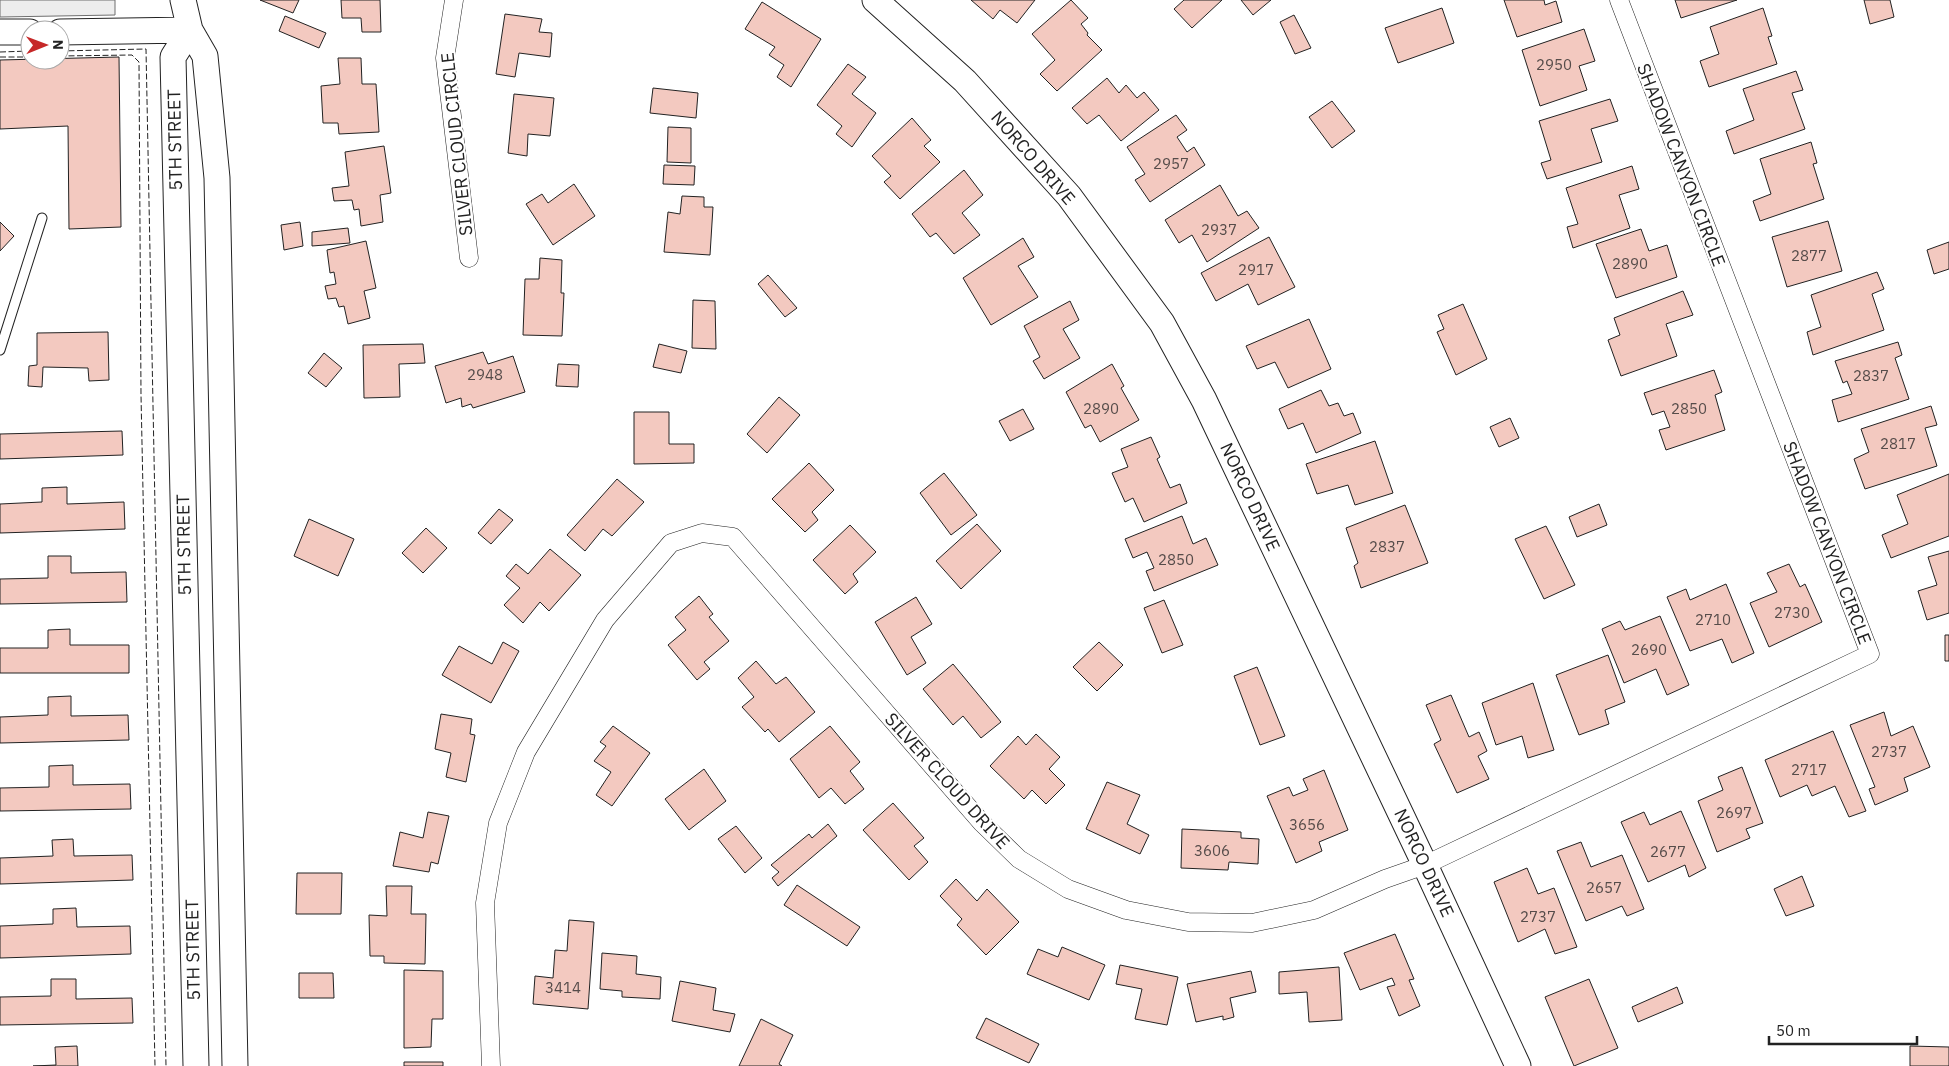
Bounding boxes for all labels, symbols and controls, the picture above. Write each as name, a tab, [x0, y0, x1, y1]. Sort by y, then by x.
north arrow	[20, 20, 70, 70]
text: N	[49, 40, 67, 50]
street label: SILVER CLOUD CIRCLE	[435, 51, 478, 237]
house number: 2950	[1536, 55, 1572, 74]
street label: SHADOW CANYON CIRCLE	[1632, 60, 1731, 270]
street label: 5TH STREET	[162, 89, 187, 191]
street label: NORCO DRIVE	[986, 106, 1080, 209]
house number: 2957	[1153, 154, 1189, 173]
house number: 2937	[1201, 220, 1237, 239]
house number: 2877	[1791, 246, 1827, 265]
house number: 2890	[1612, 254, 1648, 273]
house number: 2917	[1238, 260, 1274, 279]
house number: 2948	[467, 365, 503, 384]
house number: 2837	[1853, 366, 1889, 385]
house number: 2890	[1083, 399, 1119, 418]
house number: 2850	[1671, 399, 1707, 418]
house number: 2817	[1880, 434, 1916, 453]
street label: SHADOW CANYON CIRCLE	[1778, 438, 1877, 648]
street label: NORCO DRIVE	[1215, 439, 1286, 555]
street label: 5TH STREET	[171, 494, 196, 596]
house number: 2837	[1369, 537, 1405, 556]
house number: 2850	[1158, 550, 1194, 569]
house number: 2730	[1774, 603, 1810, 622]
house number: 2710	[1695, 610, 1731, 629]
house number: 2690	[1631, 640, 1667, 659]
street label: SILVER CLOUD DRIVE	[880, 708, 1015, 854]
house number: 2737	[1871, 742, 1907, 761]
house number: 2717	[1791, 760, 1827, 779]
house number: 2697	[1716, 803, 1752, 822]
street label: NORCO DRIVE	[1389, 805, 1460, 921]
house number: 3656	[1289, 815, 1325, 834]
house number: 3606	[1194, 841, 1230, 860]
house number: 2677	[1650, 842, 1686, 861]
house number: 2657	[1586, 878, 1622, 897]
street label: 5TH STREET	[180, 899, 205, 1001]
house number: 2737	[1520, 907, 1556, 926]
house number: 3414	[545, 978, 581, 997]
scale bar	[1769, 1014, 1916, 1046]
text: 50 m	[1776, 1021, 1811, 1040]

